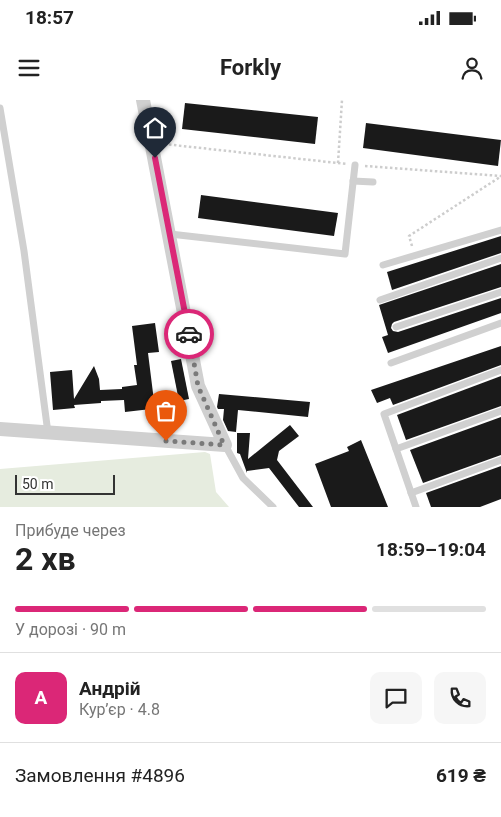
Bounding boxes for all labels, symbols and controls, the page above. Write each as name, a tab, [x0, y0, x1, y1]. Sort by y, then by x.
text: 18:57	[25, 6, 74, 29]
icon: menu	[15, 54, 43, 82]
icon: person	[458, 54, 486, 82]
text: Forkly	[220, 55, 281, 80]
pin	[134, 107, 176, 158]
icon: home	[141, 114, 169, 142]
courier	[164, 309, 214, 359]
icon: car	[175, 320, 203, 348]
pin	[145, 390, 187, 441]
icon: bag	[152, 397, 180, 425]
scale bar	[15, 472, 115, 495]
text: 50 m	[22, 476, 54, 492]
text: Прибуде через	[15, 521, 126, 540]
text: 18:59–19:04	[376, 538, 486, 561]
text: 2 хв	[15, 540, 76, 578]
text: У дорозі · 90 m	[15, 620, 126, 639]
button: chat	[370, 672, 422, 724]
button: phone	[434, 672, 486, 724]
text: Андрій	[79, 677, 141, 700]
text: А	[35, 686, 47, 709]
text: Кур’єр · 4.8	[79, 700, 160, 719]
text: Замовлення #4896	[15, 764, 185, 787]
text: 619 ₴	[436, 764, 486, 787]

